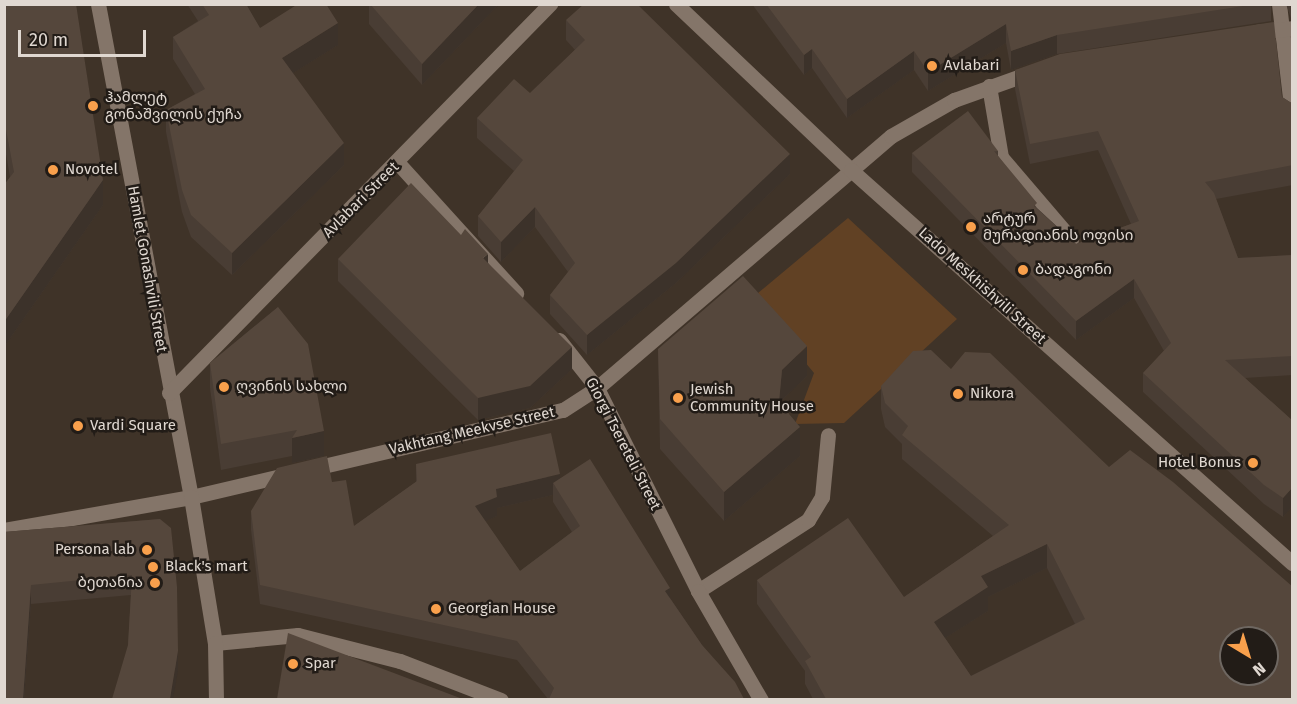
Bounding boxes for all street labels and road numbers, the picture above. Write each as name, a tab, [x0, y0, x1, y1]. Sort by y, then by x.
street label: Avlabari Street	[319, 158, 403, 242]
street label: Hamlet Gonashvili Street	[123, 184, 171, 354]
street label: Lado Meskhishvili Street	[915, 224, 1049, 348]
street label: Giorgi Tsereteli Street	[582, 375, 664, 513]
street label: Vakhtang Meekvse Street	[388, 403, 556, 459]

